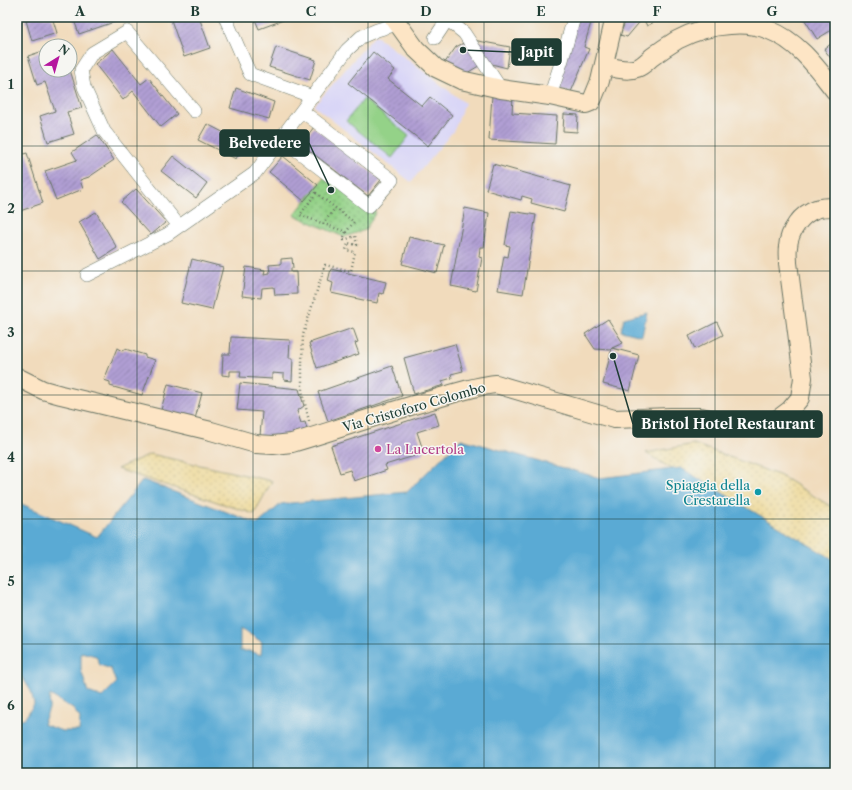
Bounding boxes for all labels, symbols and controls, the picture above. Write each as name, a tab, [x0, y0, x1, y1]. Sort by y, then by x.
text: A	[74, 3, 86, 19]
text: B	[190, 3, 200, 19]
text: C	[306, 3, 316, 19]
text: D	[420, 3, 432, 19]
text: E	[536, 3, 546, 19]
text: F	[653, 3, 662, 19]
text: G	[766, 3, 778, 19]
north arrow	[38, 38, 78, 78]
callout: Japit	[512, 39, 561, 65]
text: N	[56, 42, 72, 59]
text: Japit	[517, 43, 554, 61]
text: 1	[8, 76, 14, 92]
callout: Belvedere	[220, 130, 309, 156]
text: Belvedere	[229, 134, 301, 152]
text: 2	[7, 200, 15, 216]
text: 3	[7, 324, 15, 340]
street label: Via Cristoforo Colombo	[340, 379, 487, 435]
callout: Bristol Hotel Restaurant	[633, 411, 822, 437]
text: Bristol Hotel Restaurant	[641, 415, 815, 433]
place label: La Lucertola	[386, 441, 464, 457]
marker: La Lucertola	[373, 444, 383, 454]
text: 4	[7, 449, 15, 465]
place label: Spiaggia della Crestarella	[666, 477, 750, 508]
marker: Spiaggia della Crestarella	[753, 487, 763, 497]
text: 5	[7, 573, 15, 589]
text: 6	[7, 697, 15, 713]

